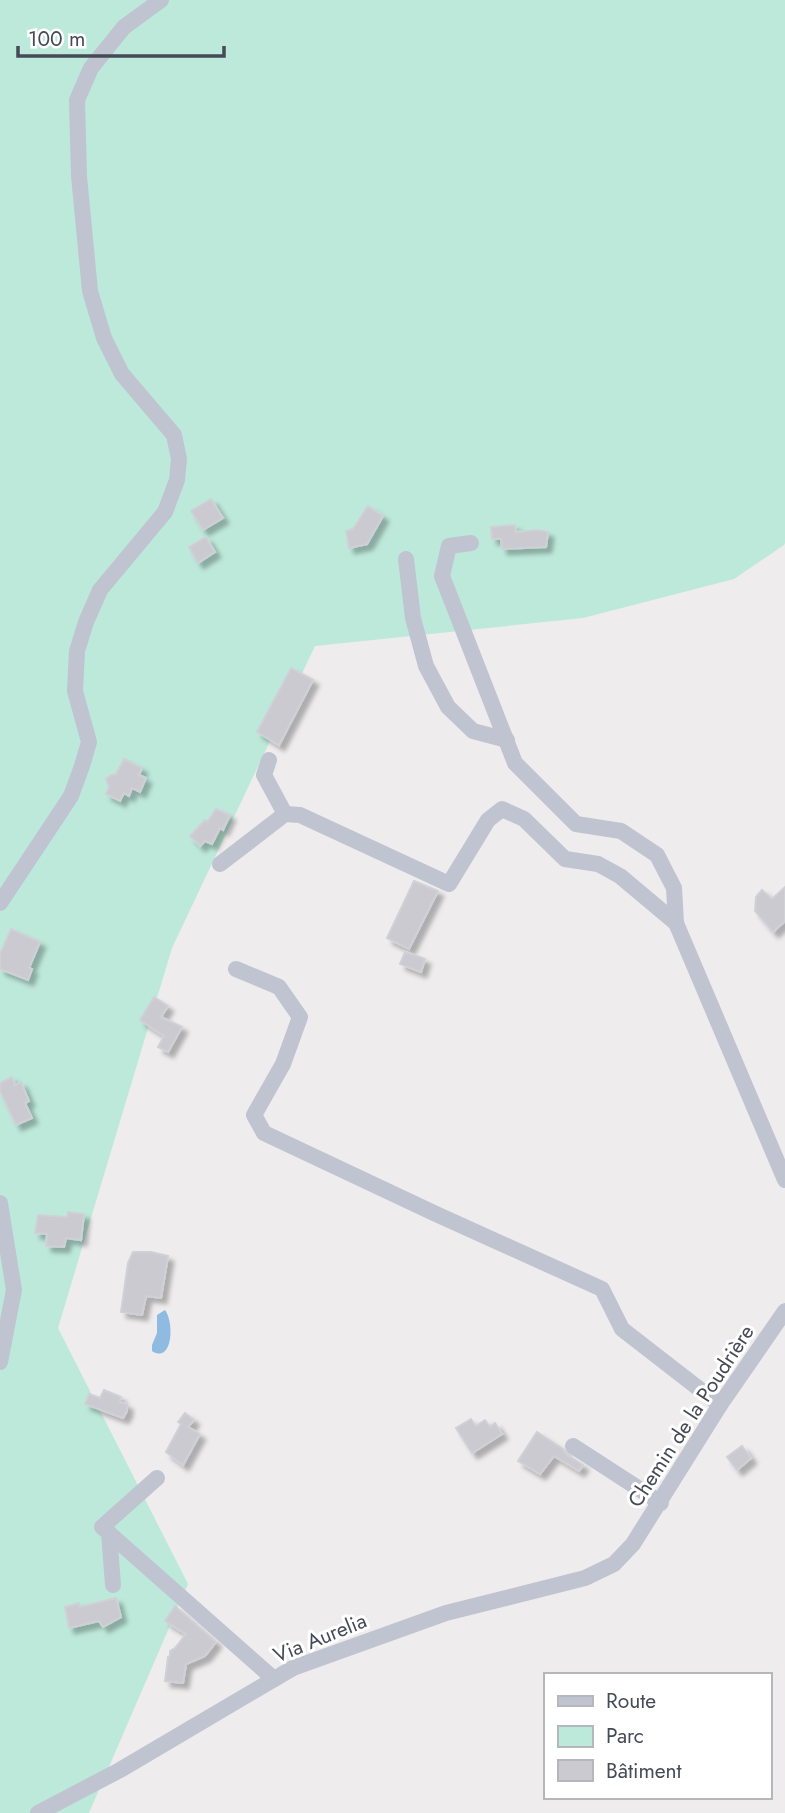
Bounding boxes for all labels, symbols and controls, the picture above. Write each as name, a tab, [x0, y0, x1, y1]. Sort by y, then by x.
scale bar	[18, 14, 224, 58]
text: 100 m	[28, 24, 85, 54]
street label: Chemin de la Poudrière	[621, 1319, 761, 1513]
street label: Via Aurelia	[269, 1606, 371, 1670]
legend	[544, 1673, 771, 1799]
text: Route	[606, 1686, 656, 1716]
text: Parc	[606, 1721, 644, 1751]
text: Bâtiment	[606, 1756, 682, 1786]

